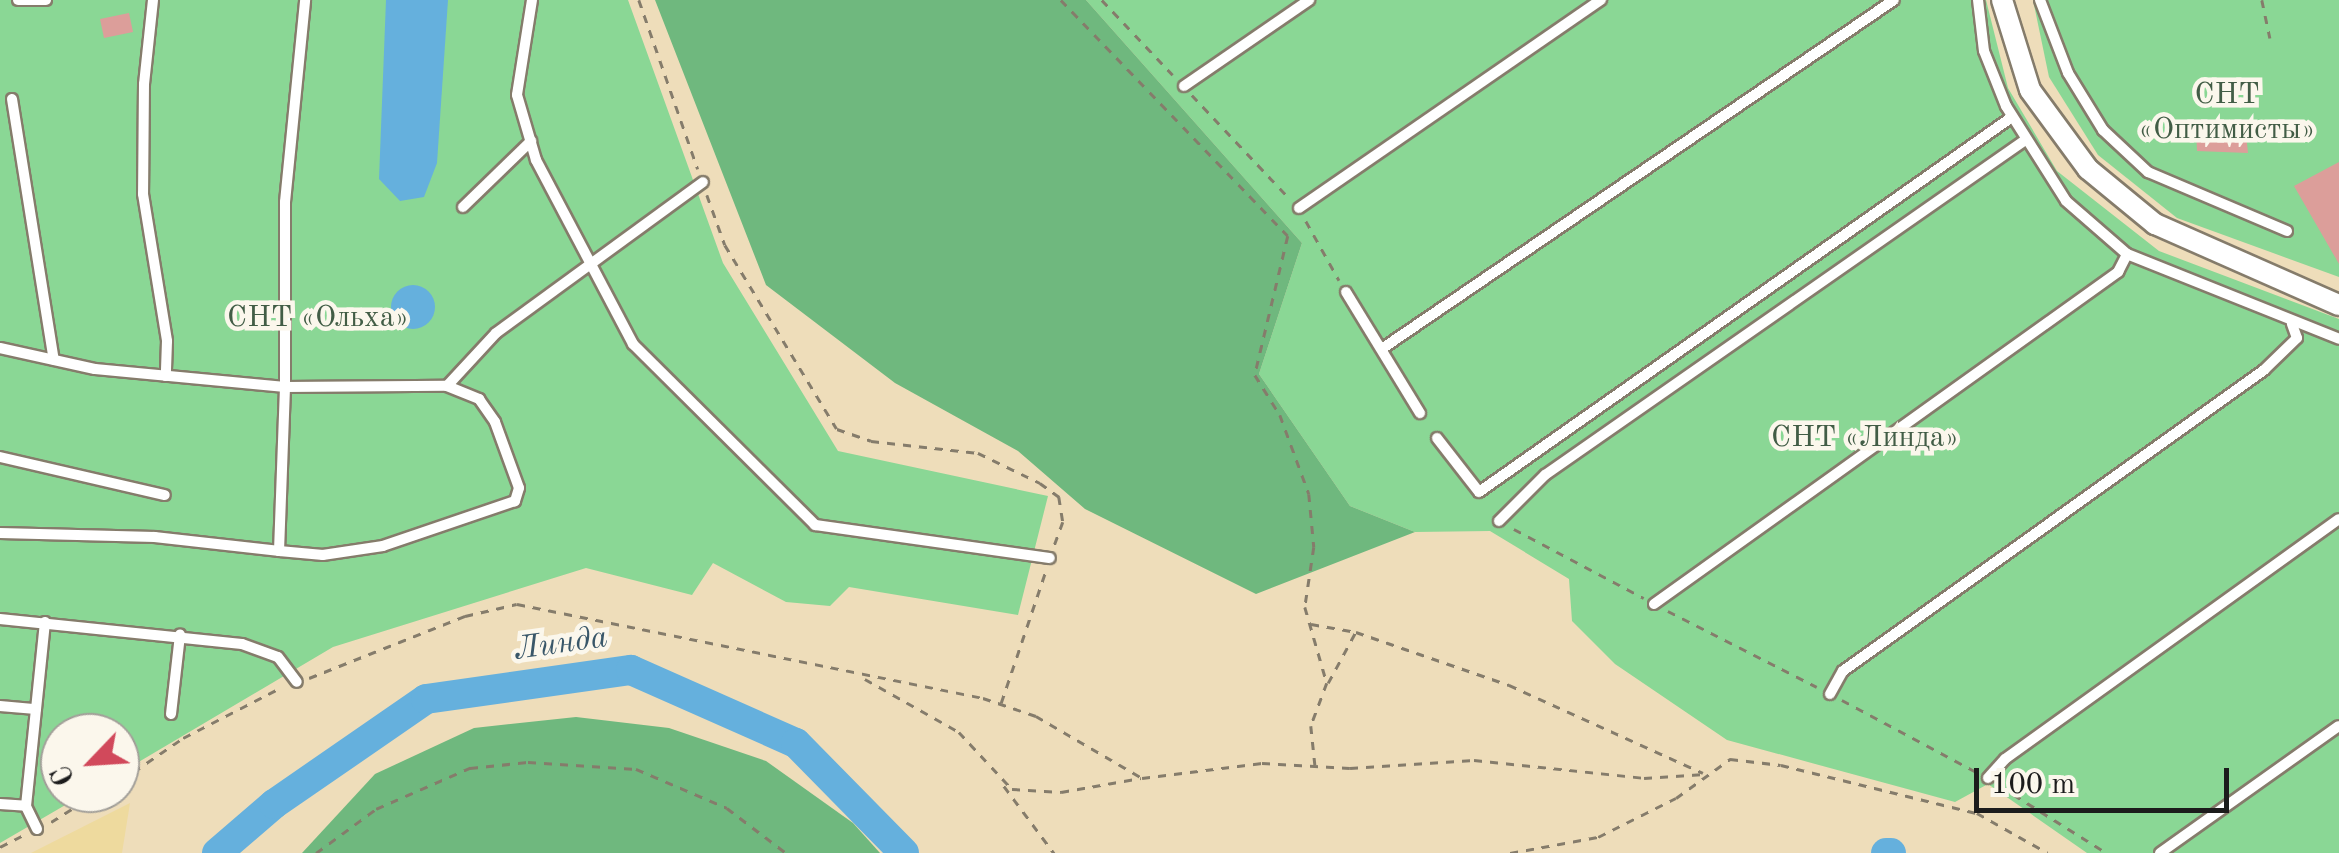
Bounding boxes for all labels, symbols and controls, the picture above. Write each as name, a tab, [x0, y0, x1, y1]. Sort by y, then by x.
park label: СНТ «Оптимисты»	[2139, 77, 2315, 148]
park label: СНТ «Ольха»	[227, 300, 409, 336]
park label: СНТ «Линда»	[1771, 420, 1959, 456]
water label: Линда	[512, 619, 610, 671]
north arrow	[40, 713, 140, 813]
scale bar	[1979, 748, 2234, 810]
text: С	[48, 761, 81, 789]
text: 100 m	[1991, 770, 2075, 800]

